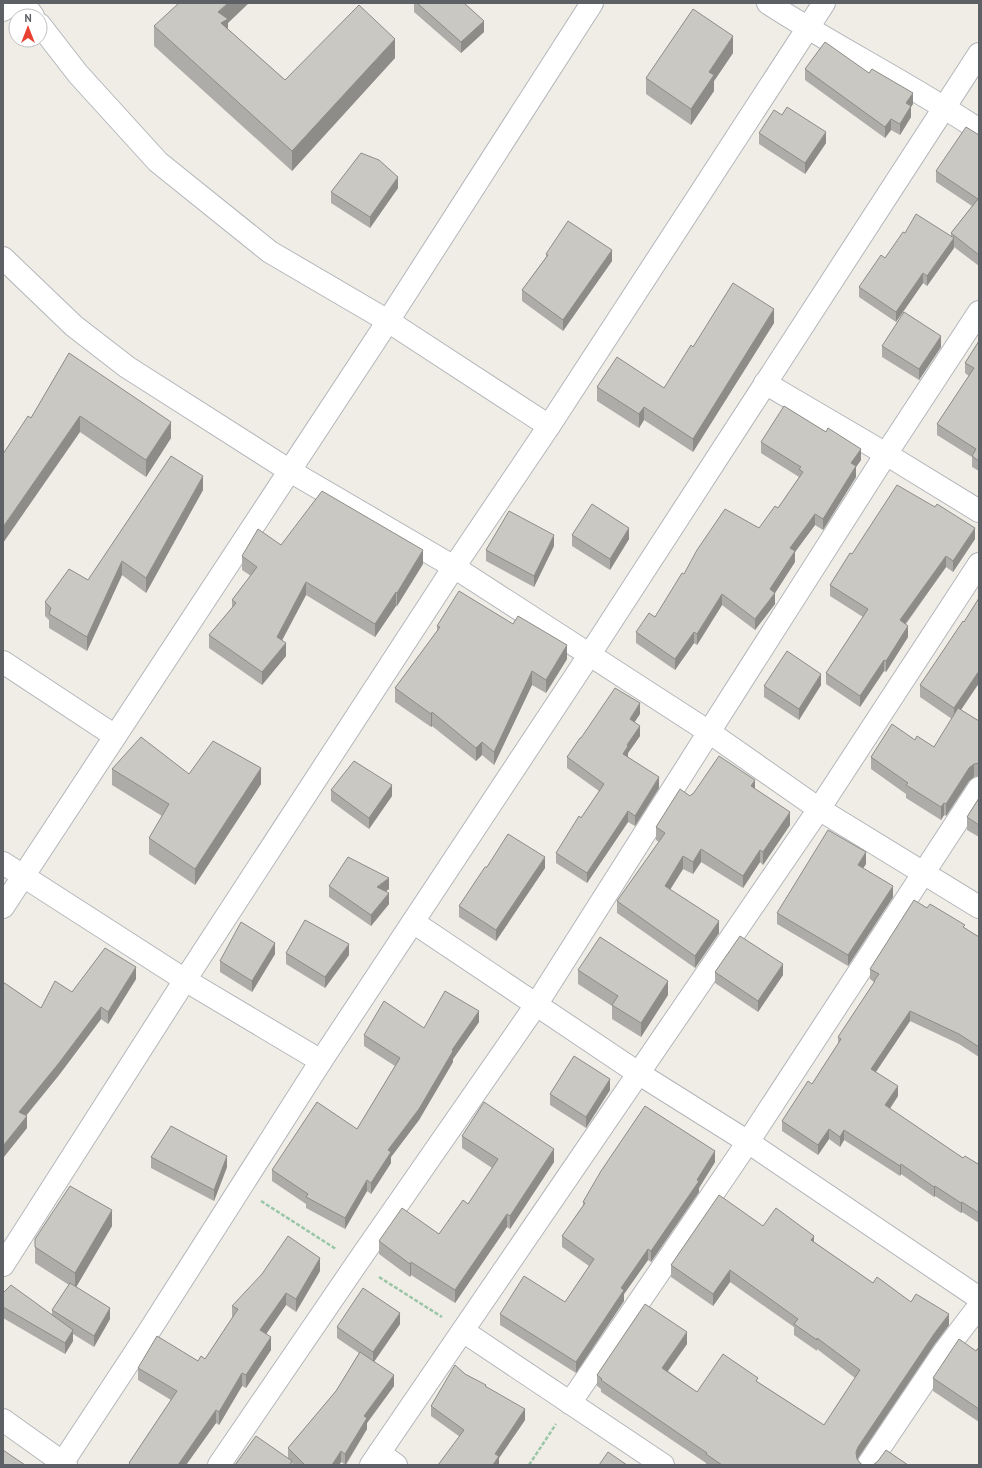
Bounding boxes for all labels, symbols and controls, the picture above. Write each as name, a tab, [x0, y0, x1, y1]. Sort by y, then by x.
north arrow	[8, 8, 48, 48]
text: N	[24, 11, 32, 25]

